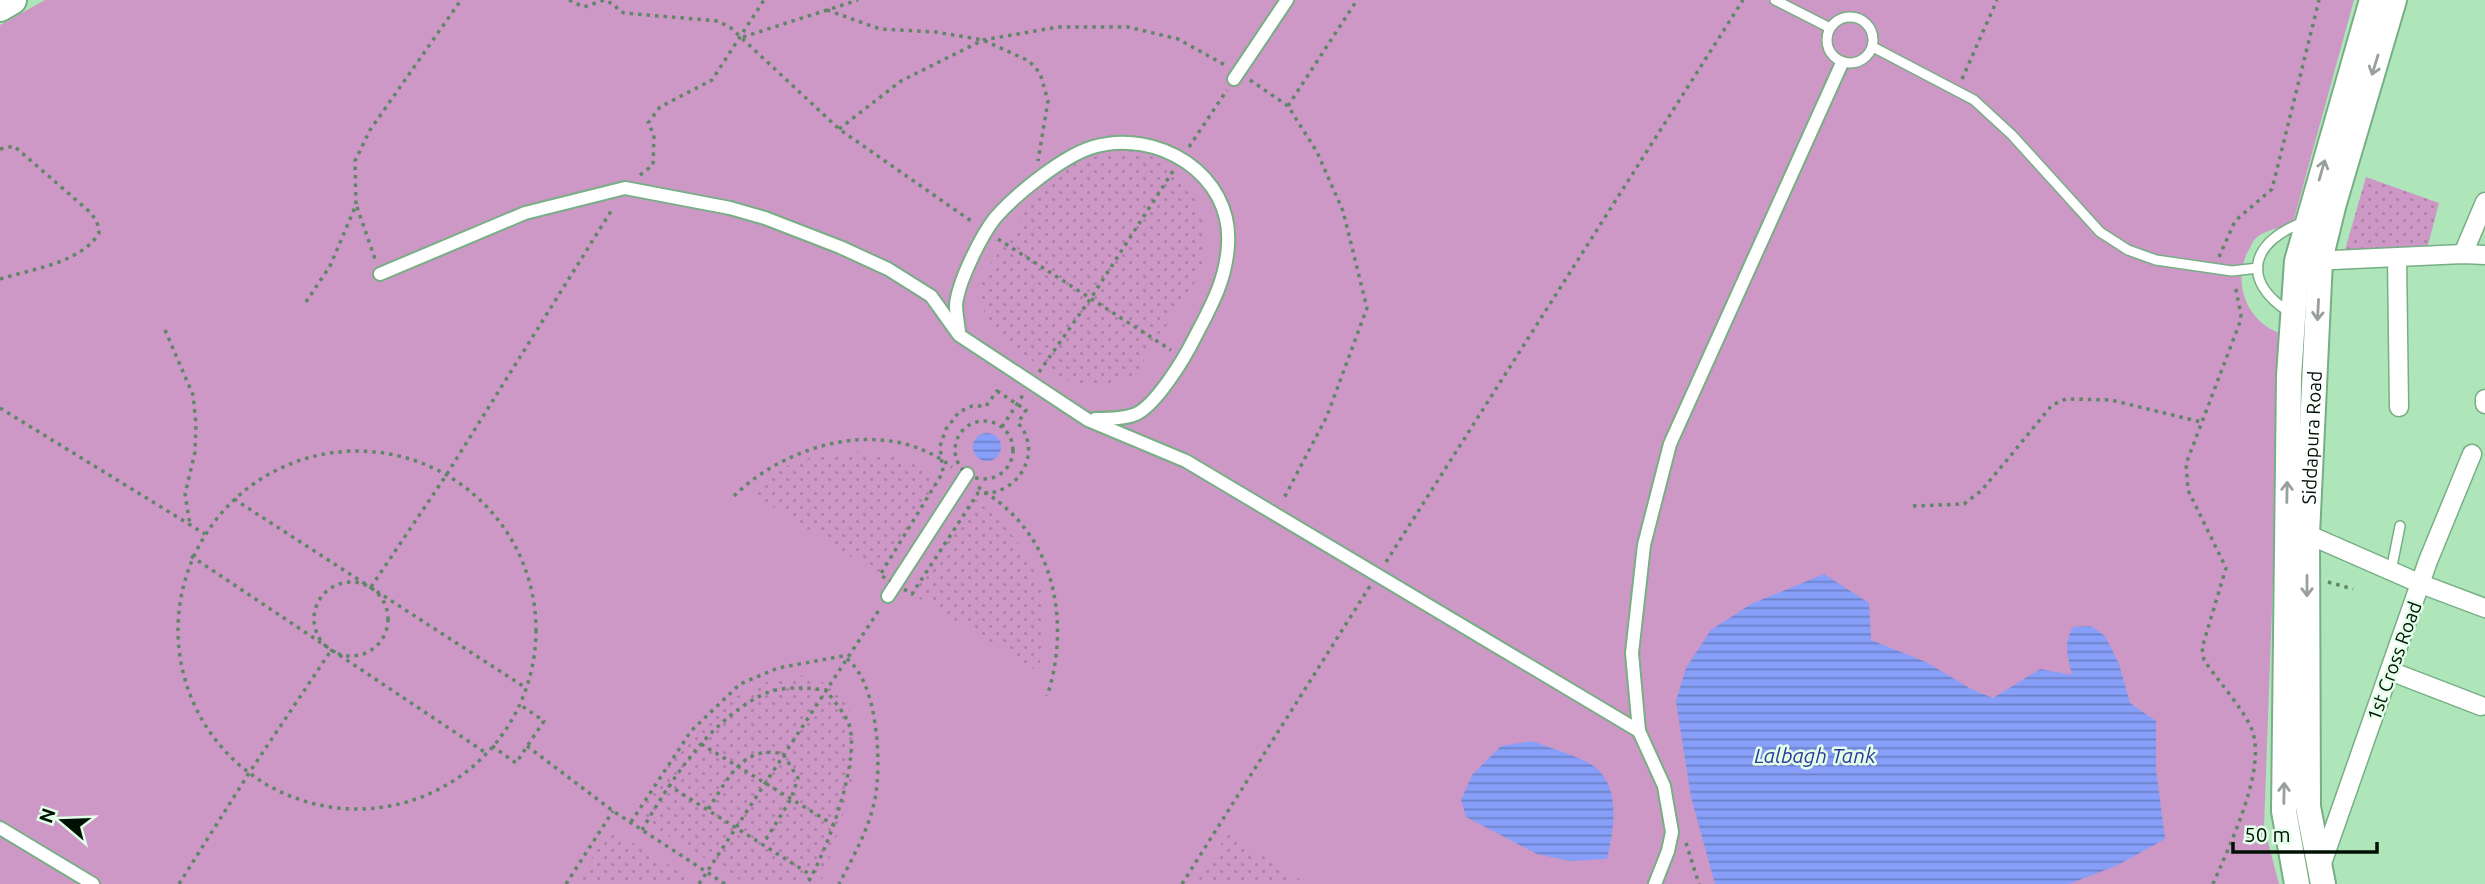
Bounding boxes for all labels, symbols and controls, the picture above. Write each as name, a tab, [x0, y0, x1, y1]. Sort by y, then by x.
one-way arrow	[2368, 54, 2381, 76]
one-way arrow	[2317, 159, 2330, 181]
one-way arrow	[2311, 298, 2324, 321]
street label: Siddapura Road	[2297, 370, 2326, 505]
one-way arrow	[2281, 480, 2294, 503]
one-way arrow	[2300, 574, 2314, 597]
street label: 1st Cross Road	[2362, 598, 2426, 724]
water label: Lalbagh Tank	[1754, 743, 1876, 767]
one-way arrow	[2277, 781, 2291, 804]
north arrow	[28, 786, 98, 856]
text: N	[34, 805, 60, 826]
scale bar	[2233, 810, 2376, 854]
text: 50 m	[2244, 822, 2291, 846]

